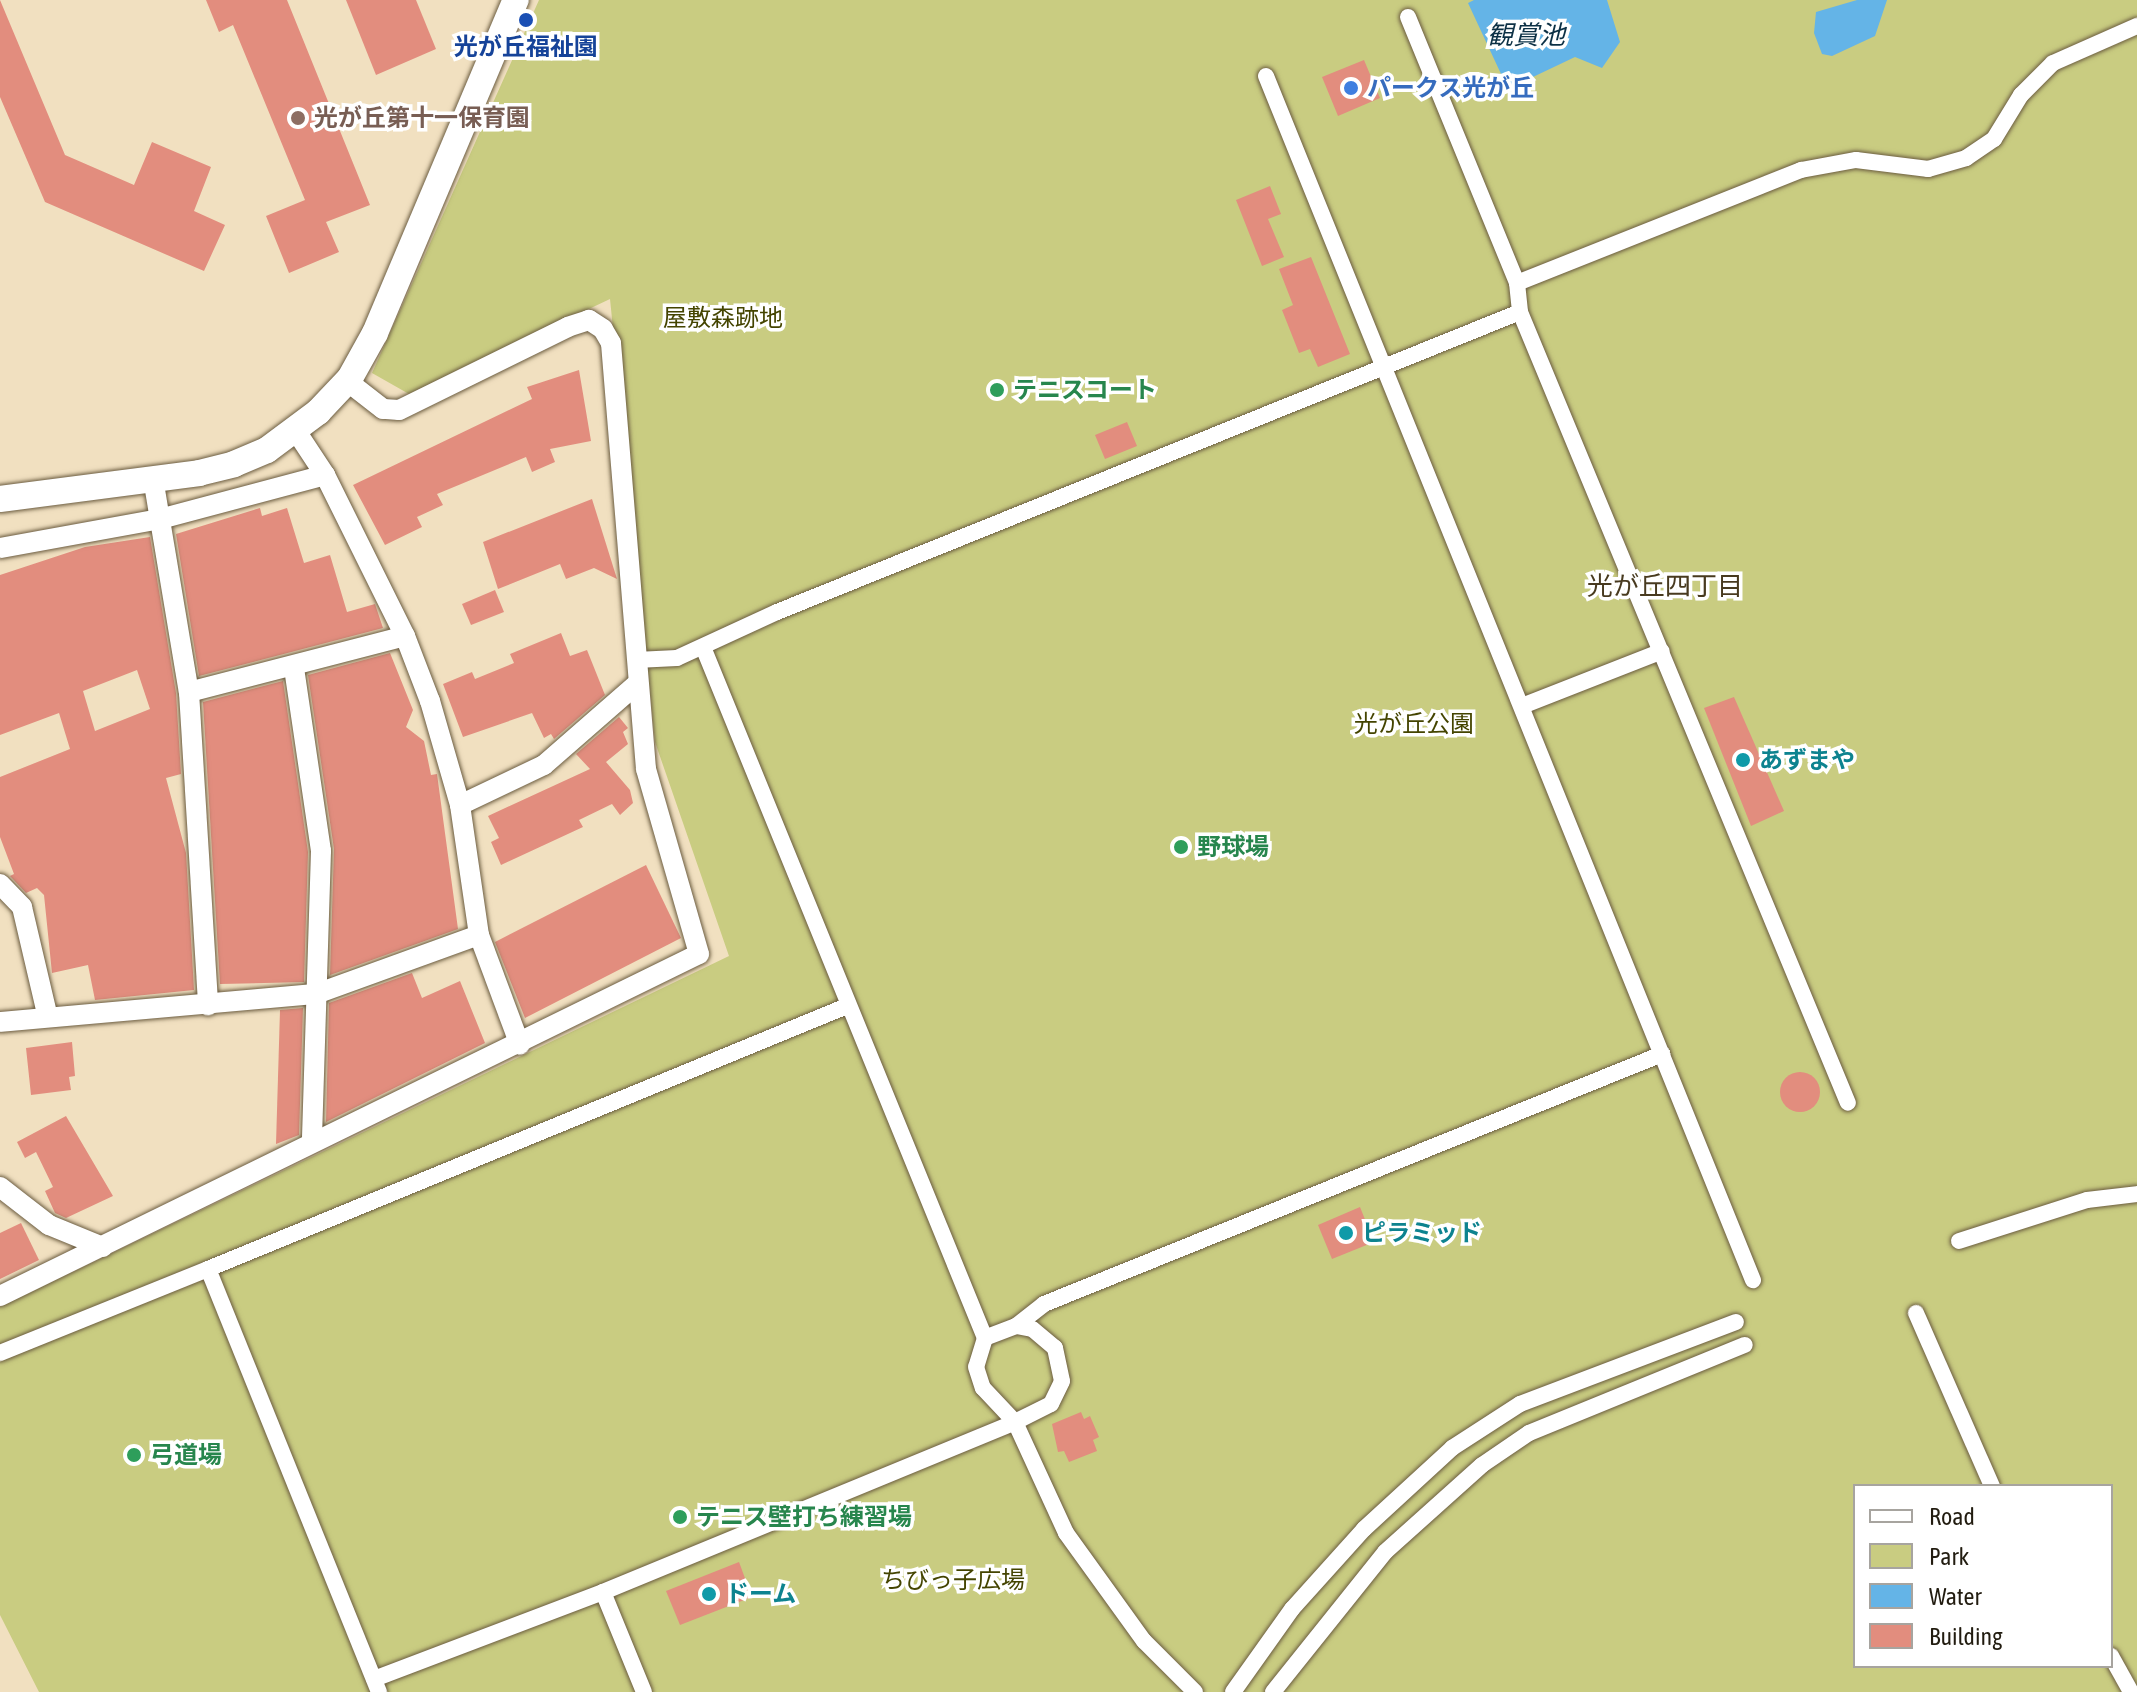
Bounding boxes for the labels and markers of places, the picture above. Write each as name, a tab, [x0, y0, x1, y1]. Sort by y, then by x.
marker: 光が丘福祉園	[517, 11, 535, 29]
place label: 光が丘福祉園	[454, 33, 598, 61]
place label: パークス光が丘	[1367, 74, 1535, 102]
marker: パークス光が丘	[1342, 79, 1360, 97]
place label: 光が丘第十一保育園	[314, 104, 530, 132]
marker: 光が丘第十一保育園	[289, 109, 307, 127]
place label: テニスコート	[1013, 376, 1157, 404]
marker: テニスコート	[988, 381, 1006, 399]
place label: あずまや	[1759, 746, 1855, 774]
marker: あずまや	[1734, 751, 1752, 769]
place label: 野球場	[1197, 833, 1269, 861]
marker: 野球場	[1172, 838, 1190, 856]
place label: ピラミッド	[1362, 1219, 1482, 1247]
marker: ピラミッド	[1337, 1224, 1355, 1242]
place label: 弓道場	[150, 1441, 222, 1469]
marker: 弓道場	[125, 1446, 143, 1464]
place label: テニス壁打ち練習場	[696, 1503, 912, 1531]
marker: テニス壁打ち練習場	[671, 1508, 689, 1526]
place label: ドーム	[725, 1580, 797, 1608]
marker: ドーム	[700, 1585, 718, 1603]

